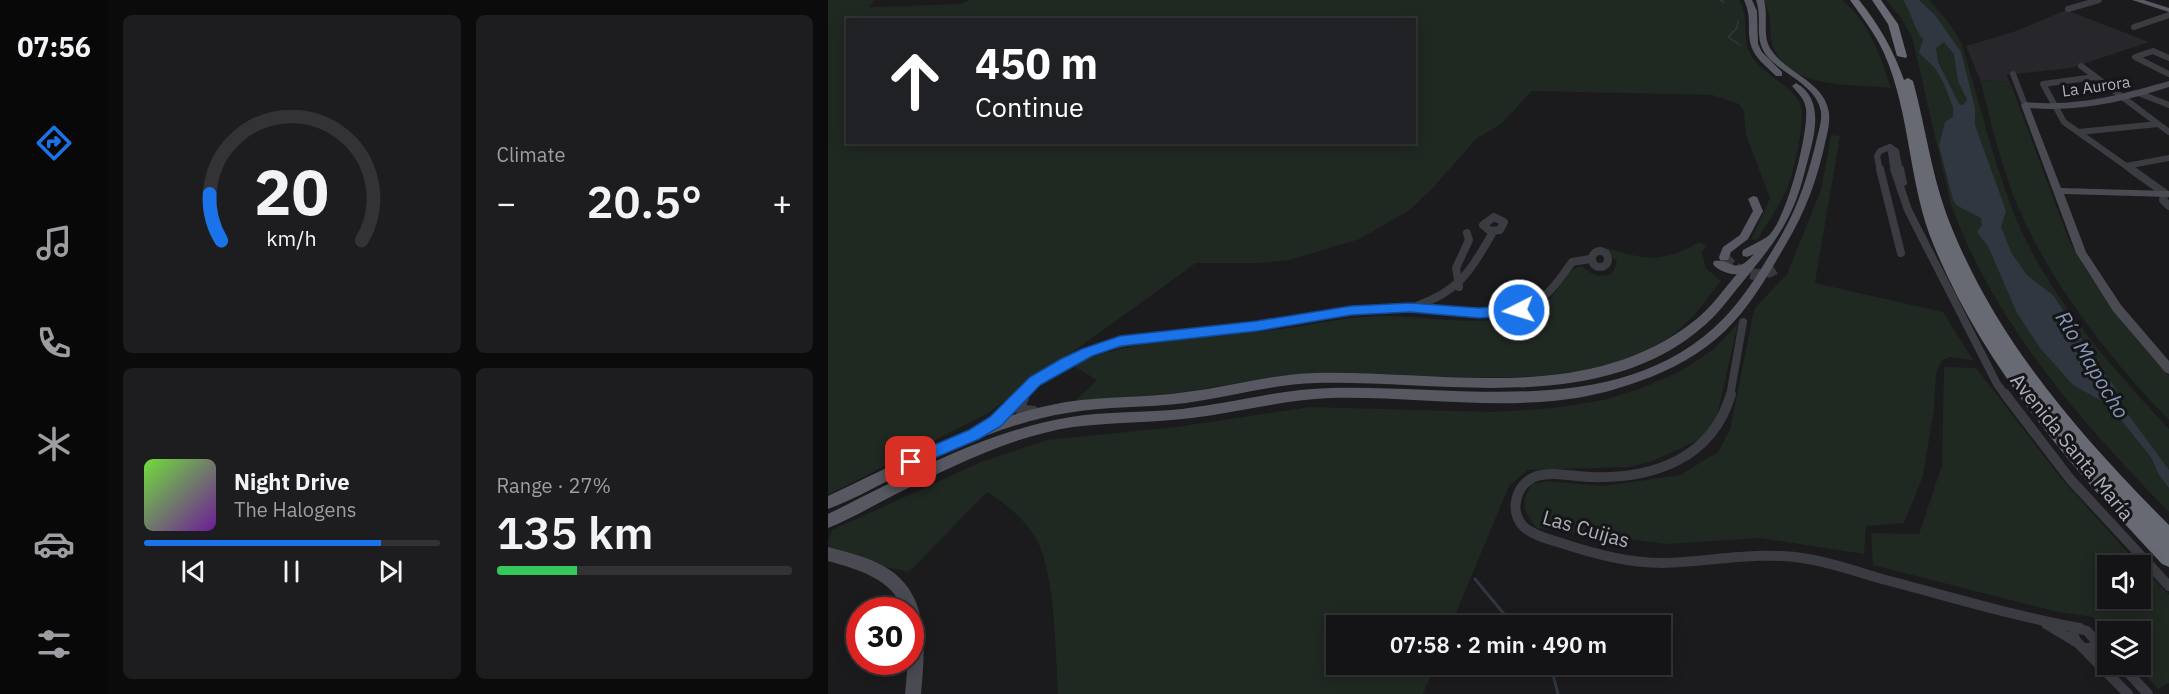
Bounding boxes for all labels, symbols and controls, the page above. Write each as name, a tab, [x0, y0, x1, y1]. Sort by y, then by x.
text: 07:56	[17, 29, 91, 64]
text: 450 m	[975, 36, 1098, 91]
icon: ahead	[876, 42, 954, 120]
street label: La Aurora	[2061, 71, 2132, 101]
text: Continue	[975, 89, 1084, 124]
icon: directions	[33, 122, 75, 164]
text: Climate	[497, 141, 565, 168]
text: 20	[254, 151, 329, 232]
text: 20.5°	[586, 172, 702, 230]
text: −	[497, 181, 516, 224]
text: +	[772, 181, 792, 224]
icon: music	[33, 222, 75, 264]
text: km/h	[267, 224, 317, 252]
position arrow	[1487, 278, 1551, 342]
water label: Río Mapocho	[2050, 305, 2136, 424]
icon: phone	[33, 322, 75, 364]
street label: Avenida Santa María	[2004, 367, 2140, 526]
icon: climate	[33, 423, 75, 465]
pin	[885, 436, 936, 487]
icon: arrive	[894, 445, 927, 478]
text: Night Drive	[234, 467, 350, 496]
text: Range · 27%	[497, 472, 611, 499]
text: The Halogens	[234, 496, 356, 523]
text: 135 km	[497, 503, 653, 561]
street label: Las Cuijas	[1539, 503, 1633, 554]
icon: car	[33, 523, 75, 565]
icon: previous	[177, 555, 210, 588]
icon: pause	[275, 555, 308, 588]
icon: next	[374, 555, 407, 588]
map controls	[2097, 555, 2151, 675]
button: sound	[2097, 555, 2151, 609]
speed limit sign: 30	[846, 597, 924, 675]
button: layers	[2097, 621, 2151, 675]
icon: filters	[33, 623, 75, 665]
text: 07:58 · 2 min · 490 m	[1390, 630, 1607, 659]

